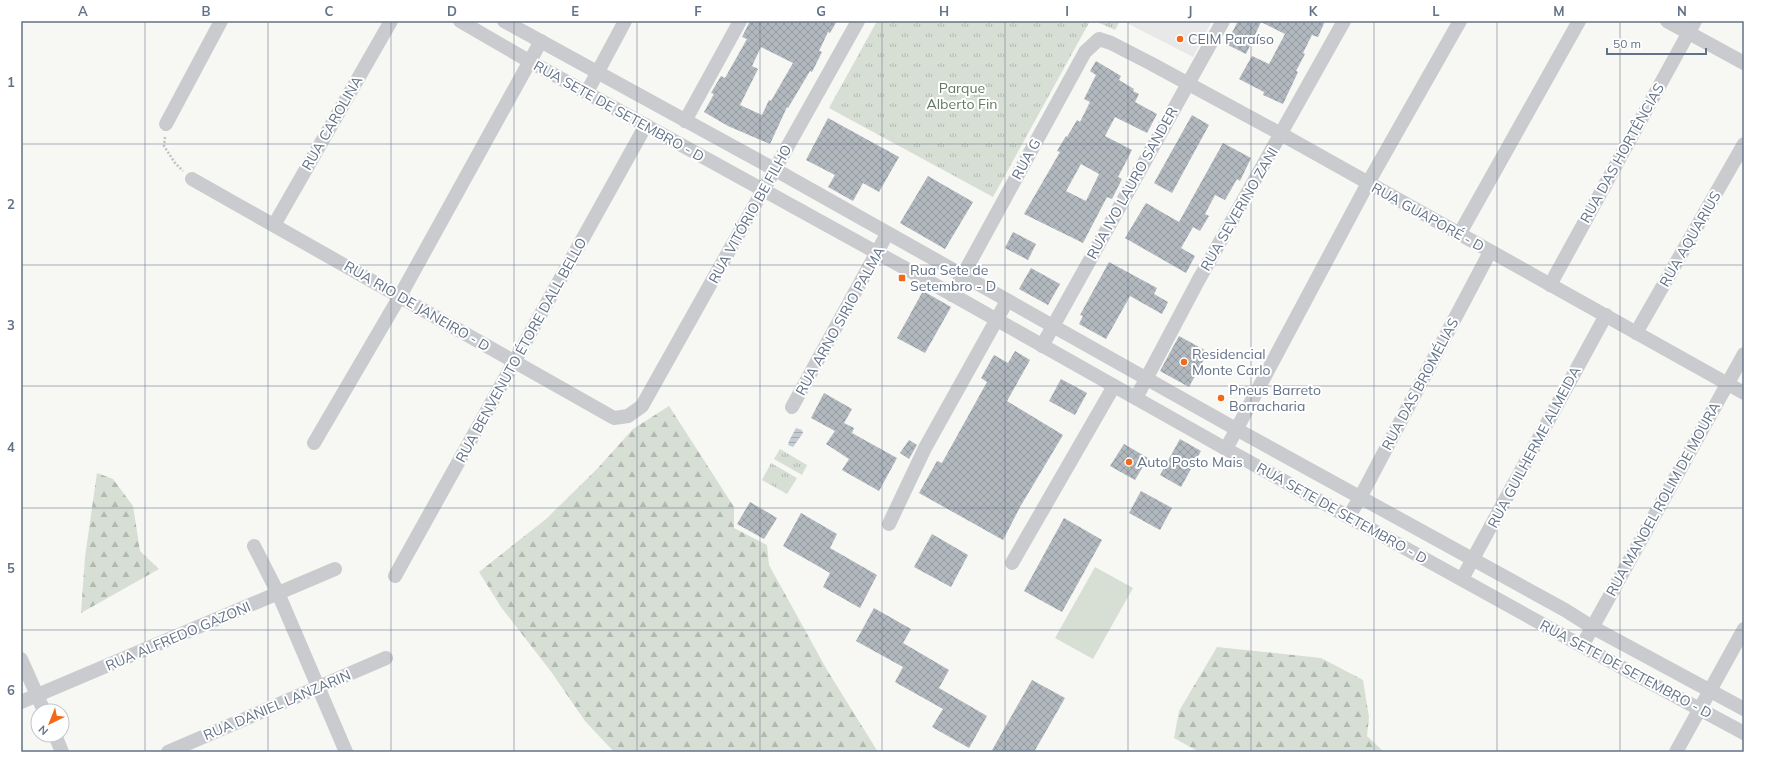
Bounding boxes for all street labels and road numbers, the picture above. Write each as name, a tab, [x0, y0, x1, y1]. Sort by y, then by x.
street label: RUA SETE DE SETEMBRO - D	[530, 56, 708, 166]
street label: RUA CAROLINA	[298, 72, 367, 173]
street label: RUA DAS HORTÊNCIAS	[1576, 80, 1668, 226]
street label: RUA IVO LAURO SANDER	[1083, 104, 1181, 262]
street label: RUA G	[1007, 135, 1045, 183]
street label: RUA VITÓRIO BE FILHO	[704, 142, 796, 286]
street label: RUA SEVERINO ZANI	[1196, 144, 1282, 274]
street label: RUA GUAPORÉ - D	[1369, 179, 1487, 255]
street label: RUA AQUARIUS	[1655, 188, 1725, 290]
street label: RUA BENVENUTO ÉTORE DALL BELLO	[452, 235, 590, 465]
street label: RUA ARNO SIRIO PALMA	[792, 243, 889, 398]
street label: RUA RIO DE JANEIRO - D	[341, 257, 493, 355]
street label: RUA DAS BROMÉLIAS	[1378, 315, 1463, 453]
street label: RUA GUILHERME ALMEIDA	[1484, 363, 1585, 531]
street label: RUA MANOEL ROLIM DE MOURA	[1602, 398, 1724, 599]
street label: RUA SETE DE SETEMBRO - D	[1253, 458, 1431, 568]
street label: RUA ALFREDO GAZONI	[103, 597, 253, 675]
street label: RUA SETE DE SETEMBRO - D	[1537, 616, 1715, 722]
street label: RUA DANIEL LANZARIN	[201, 666, 353, 744]

